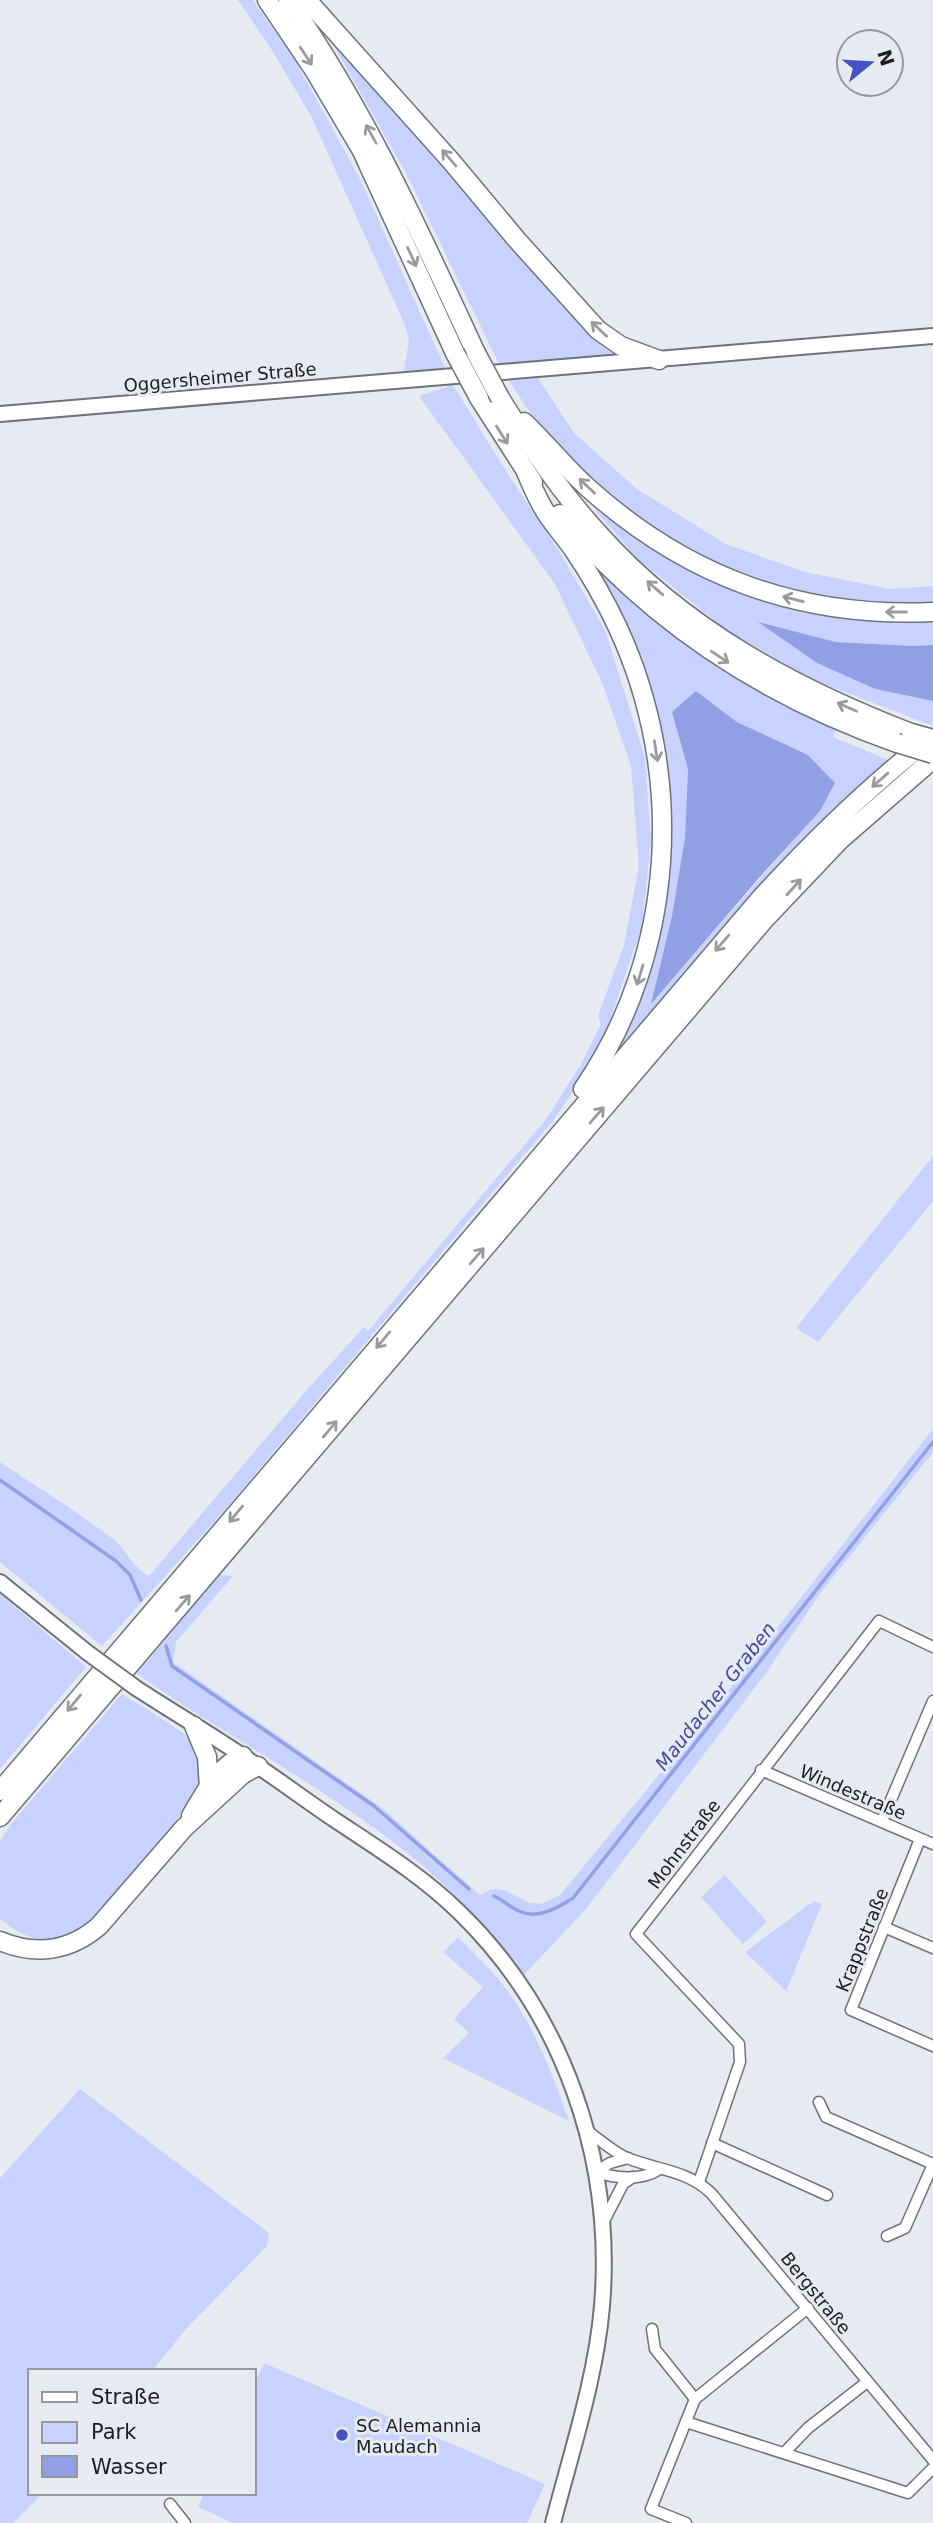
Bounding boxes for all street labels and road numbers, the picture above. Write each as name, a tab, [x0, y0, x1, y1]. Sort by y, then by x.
street label: Oggersheimer Straße	[123, 358, 317, 396]
street label: Windestraße	[797, 1760, 909, 1824]
street label: Mohnstraße	[644, 1795, 724, 1893]
street label: Krappstraße	[832, 1885, 892, 1995]
street label: Bergstraße	[777, 2248, 855, 2338]

